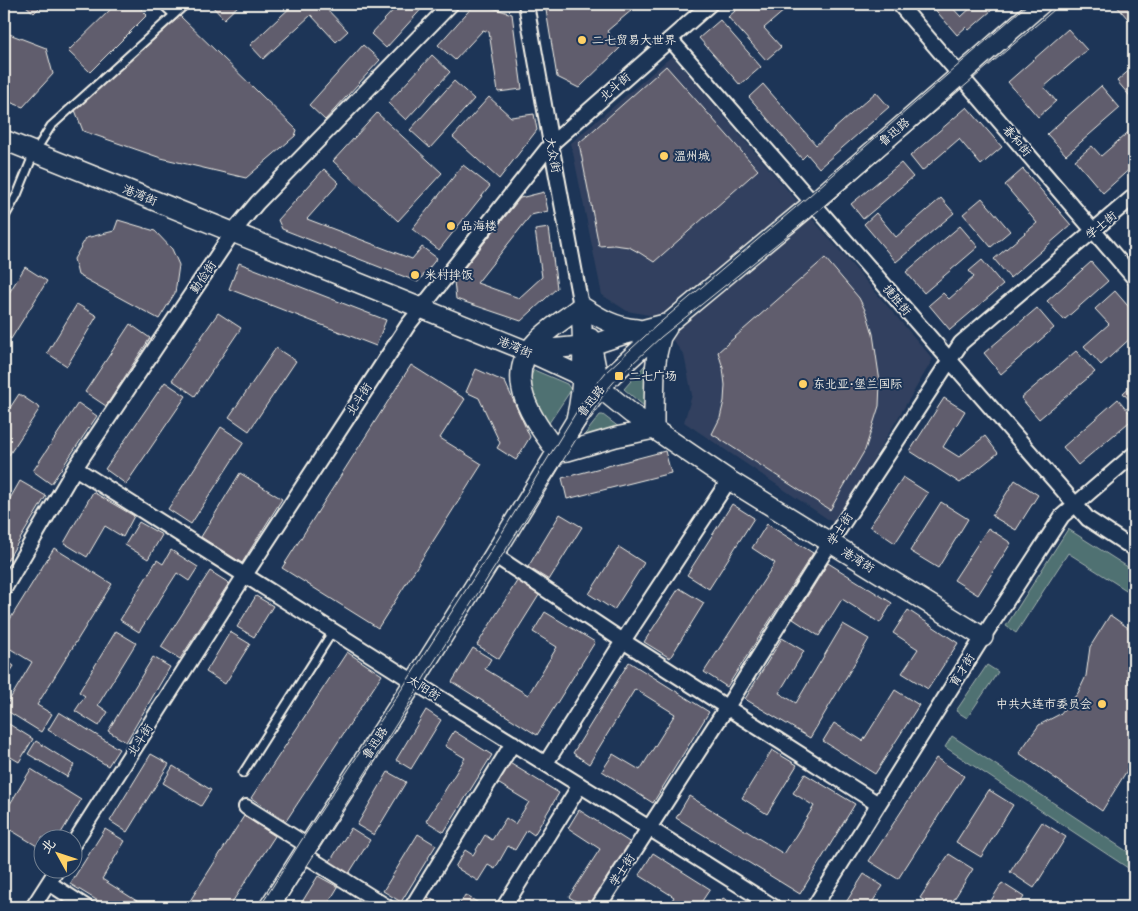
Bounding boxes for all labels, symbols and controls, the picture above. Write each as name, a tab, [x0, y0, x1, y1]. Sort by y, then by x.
place label: 二七贸易大世界	[592, 31, 676, 47]
marker: 二七贸易大世界	[576, 34, 588, 46]
street label: 北斗街	[596, 68, 633, 104]
street label: 鲁迅路	[875, 113, 912, 149]
street label: 春和街	[1000, 122, 1036, 159]
street label: 大众街	[543, 136, 565, 174]
place label: 温州城	[674, 147, 710, 163]
marker: 温州城	[658, 150, 670, 162]
street label: 港湾街	[121, 180, 160, 208]
street label: 学士街	[1081, 207, 1119, 242]
place label: 品海楼	[461, 217, 497, 233]
marker: 品海楼	[445, 220, 457, 232]
street label: 勤俭街	[185, 257, 219, 296]
place label: 米村拌饭	[425, 266, 473, 282]
marker: 米村拌饭	[409, 269, 421, 281]
street label: 捷胜街	[880, 281, 916, 318]
street label: 港湾街	[496, 332, 535, 360]
place label: 二七广场	[629, 367, 677, 383]
marker: 二七广场	[613, 370, 625, 382]
place label: 东北亚·堡兰国际	[813, 375, 902, 391]
marker: 东北亚·堡兰国际	[797, 378, 809, 390]
street label: 北斗街	[342, 379, 375, 418]
street label: 鲁迅路	[573, 381, 608, 419]
street label: 学士街	[823, 509, 856, 548]
street label: 港湾街	[839, 543, 878, 575]
street label: 育才街	[945, 650, 977, 689]
street label: 太阳街	[405, 671, 444, 703]
place label: 中共大连市委员会	[996, 695, 1092, 711]
marker: 中共大连市委员会	[1096, 698, 1108, 710]
street label: 北斗街	[123, 720, 156, 759]
street label: 鲁迅路	[358, 723, 391, 762]
north arrow	[32, 828, 82, 878]
text: 北	[36, 834, 59, 857]
street label: 学士街	[605, 850, 638, 889]

